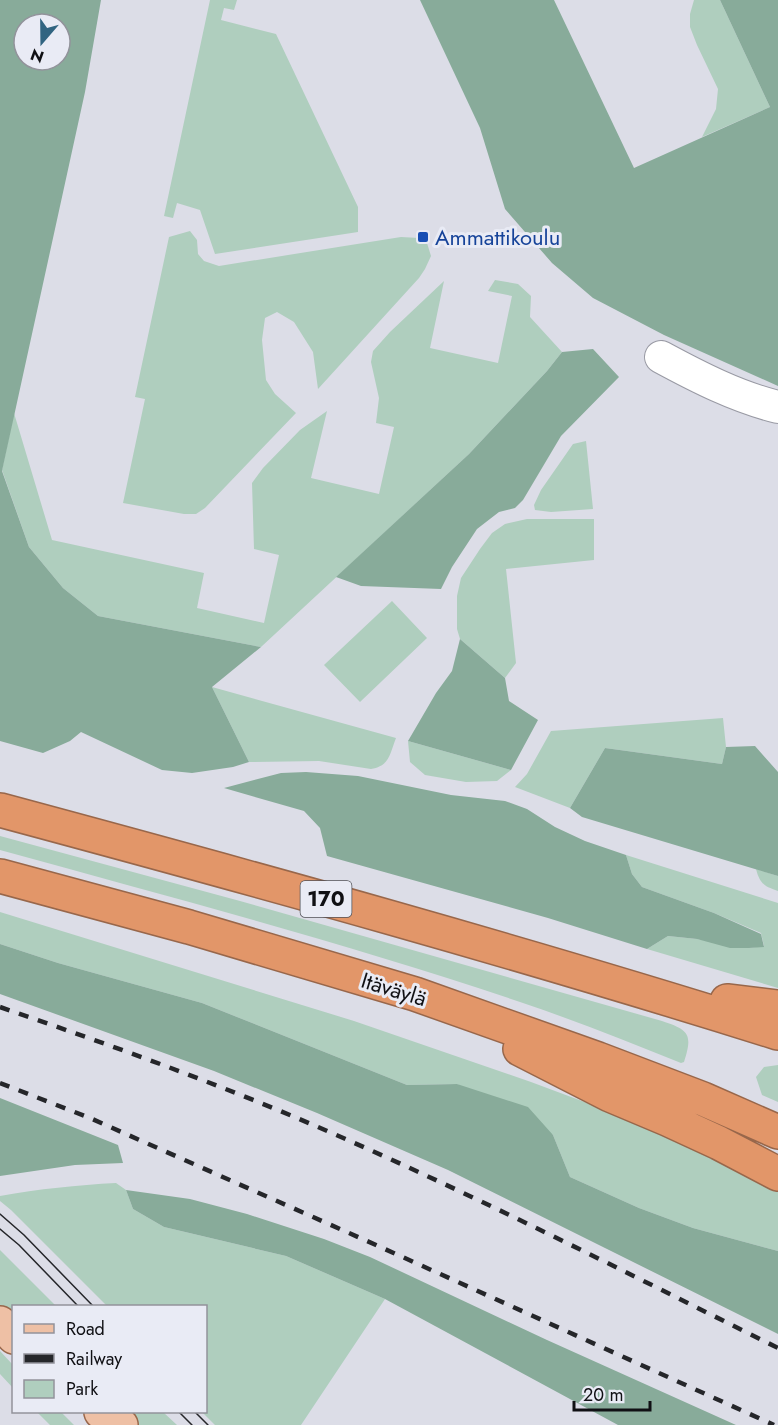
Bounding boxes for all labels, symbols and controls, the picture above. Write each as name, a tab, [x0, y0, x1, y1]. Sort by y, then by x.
north arrow	[12, 12, 72, 72]
text: N	[27, 43, 47, 69]
place label: Ammattikoulu	[435, 221, 560, 253]
marker: Ammattikoulu	[416, 230, 430, 244]
road number: 170	[300, 881, 352, 917]
street label: Itäväylä	[357, 964, 431, 1014]
legend	[12, 1305, 207, 1413]
text: Road	[66, 1316, 105, 1342]
text: Railway	[66, 1346, 122, 1372]
scale bar	[574, 1374, 650, 1412]
text: Park	[66, 1376, 98, 1402]
text: 20 m	[583, 1382, 623, 1408]

